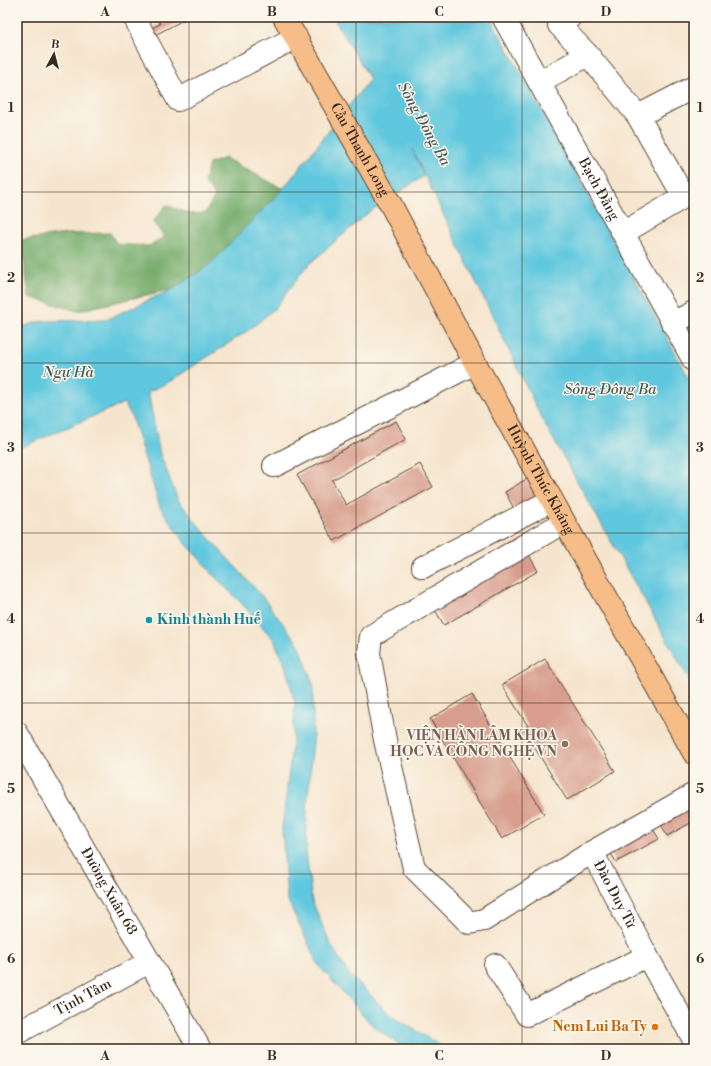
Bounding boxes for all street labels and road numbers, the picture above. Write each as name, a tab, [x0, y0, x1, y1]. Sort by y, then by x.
street label: Cầu Thanh Long	[326, 100, 394, 201]
street label: Bạch Đằng	[574, 154, 624, 224]
street label: Huỳnh Thúc Kháng	[503, 422, 579, 538]
street label: Đường Xuân 68	[76, 844, 141, 938]
street label: Đào Duy Từ	[589, 858, 640, 932]
street label: Tịnh Tâm	[51, 975, 115, 1020]

